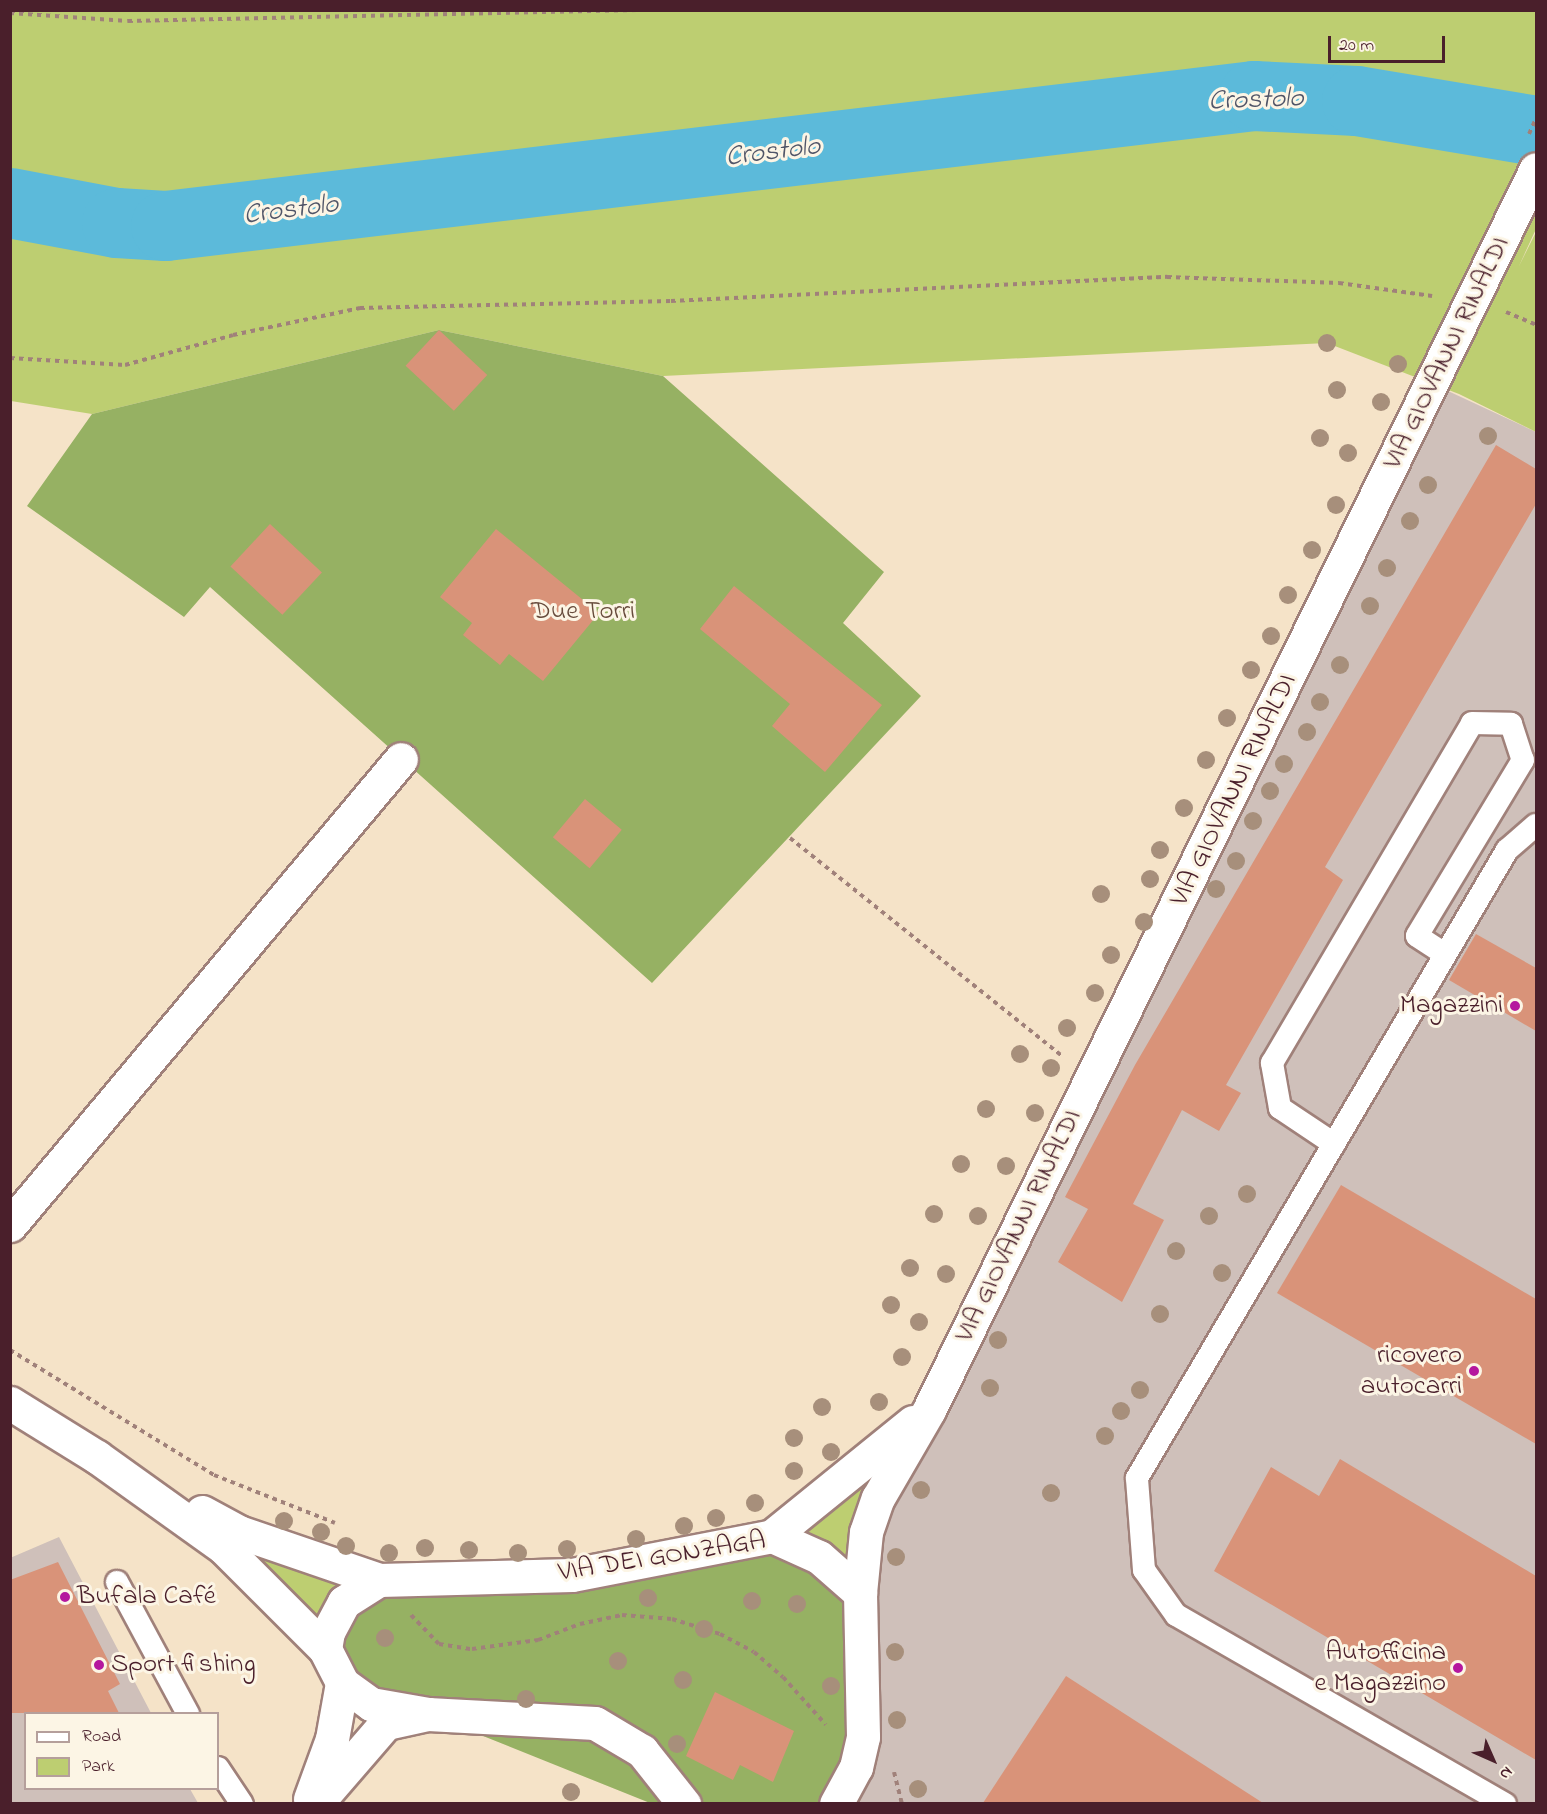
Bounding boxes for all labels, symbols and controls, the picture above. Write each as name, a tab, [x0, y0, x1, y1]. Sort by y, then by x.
scale bar	[1331, 24, 1448, 62]
text: 20 m	[1339, 33, 1374, 59]
water label: Crostolo	[1208, 83, 1304, 119]
water label: Crostolo	[724, 131, 822, 175]
water label: Crostolo	[242, 189, 340, 233]
street label: VIA GIOVANNI RINALDI	[1377, 231, 1517, 475]
park label: Due Torri	[531, 596, 635, 628]
street label: VIA GIOVANNI RINALDI	[1164, 668, 1304, 912]
place label: Magazzini	[1400, 990, 1503, 1022]
marker: Magazzini	[1508, 999, 1522, 1013]
street label: VIA GIOVANNI RINALDI	[949, 1104, 1089, 1348]
place label: ricovero autocarri	[1361, 1339, 1462, 1402]
marker: ricovero autocarri	[1467, 1364, 1481, 1378]
street label: VIA DEI GONZAGA	[556, 1525, 768, 1589]
place label: Bufala Café	[77, 1581, 216, 1613]
marker: Bufala Café	[58, 1590, 72, 1604]
place label: Autofficina e Magazzino	[1315, 1636, 1446, 1699]
place label: Sport fishing	[111, 1649, 256, 1681]
marker: Sport fishing	[92, 1658, 106, 1672]
marker: Autofficina e Magazzino	[1451, 1661, 1465, 1675]
legend	[24, 1712, 219, 1790]
text: Road	[82, 1724, 121, 1750]
north arrow	[1463, 1730, 1523, 1790]
text: Park	[82, 1754, 115, 1780]
text: N	[1493, 1760, 1518, 1785]

